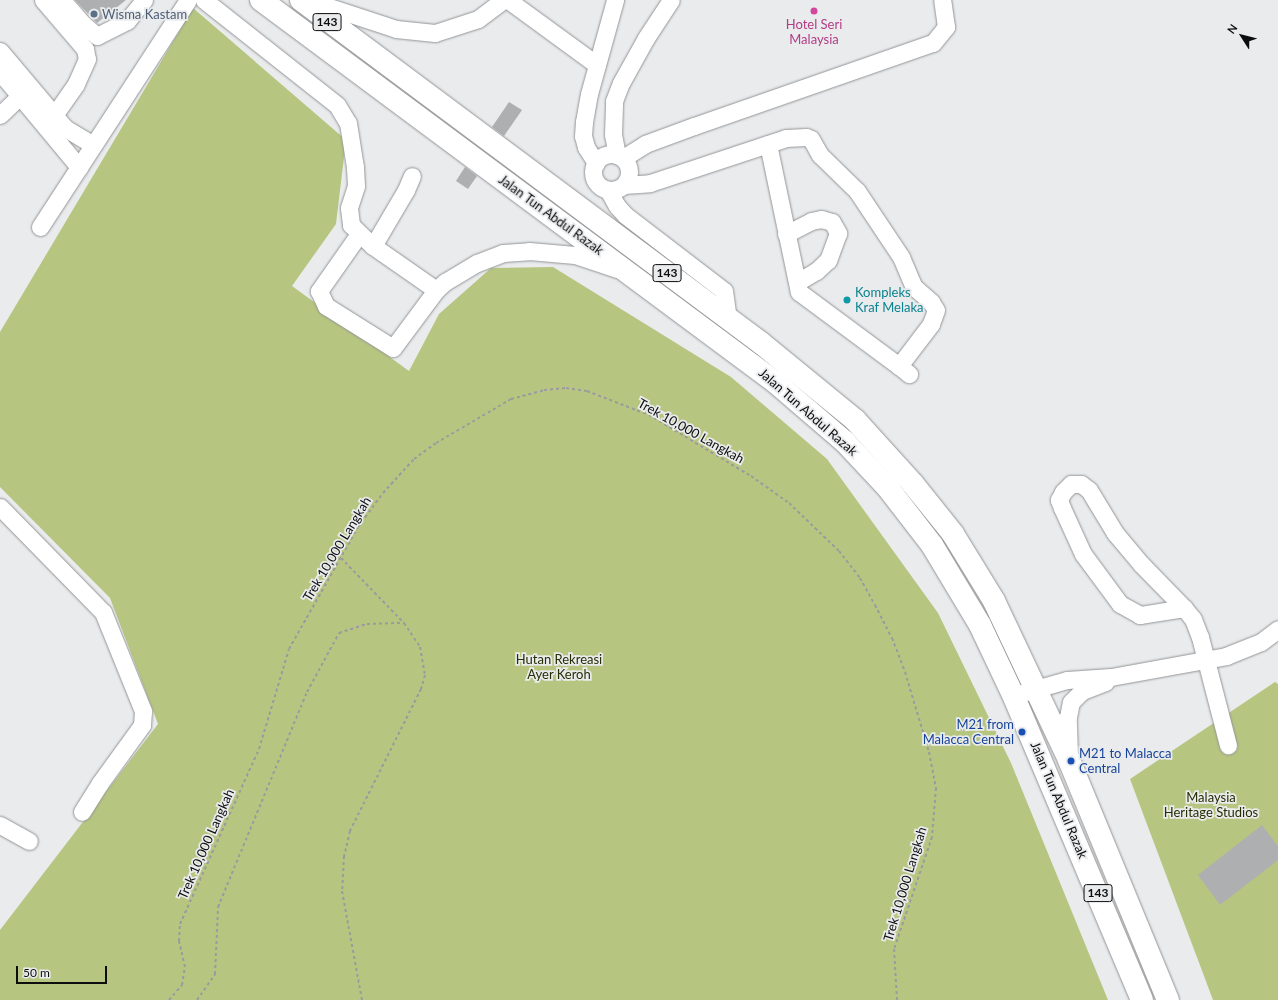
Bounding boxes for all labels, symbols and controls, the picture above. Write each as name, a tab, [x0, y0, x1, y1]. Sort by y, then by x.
place label: Wisma Kastam	[102, 6, 187, 22]
marker: Hotel Seri Malaysia	[809, 6, 819, 16]
marker: Wisma Kastam	[89, 9, 99, 19]
road number: 143	[312, 12, 342, 32]
north arrow	[1222, 16, 1262, 56]
place label: Hotel Seri Malaysia	[786, 17, 842, 48]
text: N	[1224, 21, 1240, 36]
street label: Jalan Tun Abdul Razak	[495, 172, 607, 258]
road number: 143	[652, 263, 682, 283]
place label: Kompleks Kraf Melaka	[855, 285, 924, 316]
marker: Kompleks Kraf Melaka	[842, 295, 852, 305]
street label: Jalan Tun Abdul Razak	[755, 365, 861, 459]
street label: Trek 10,000 Langkah	[635, 395, 747, 467]
street label: Trek 10,000 Langkah	[300, 494, 374, 604]
park label: Hutan Rekreasi Ayer Keroh	[516, 652, 602, 683]
place label: M21 from Malacca Central	[923, 717, 1014, 748]
marker: M21 from Malacca Central	[1017, 727, 1027, 737]
street label: Jalan Tun Abdul Razak	[1027, 739, 1091, 861]
place label: M21 to Malacca Central	[1079, 746, 1171, 777]
marker: M21 to Malacca Central	[1066, 756, 1076, 766]
street label: Trek 10,000 Langkah	[175, 786, 237, 902]
park label: Malaysia Heritage Studios	[1164, 790, 1258, 821]
street label: Trek 10,000 Langkah	[880, 825, 930, 943]
road number: 143	[1083, 883, 1113, 903]
scale bar	[18, 958, 109, 984]
text: 50 m	[23, 965, 50, 980]

